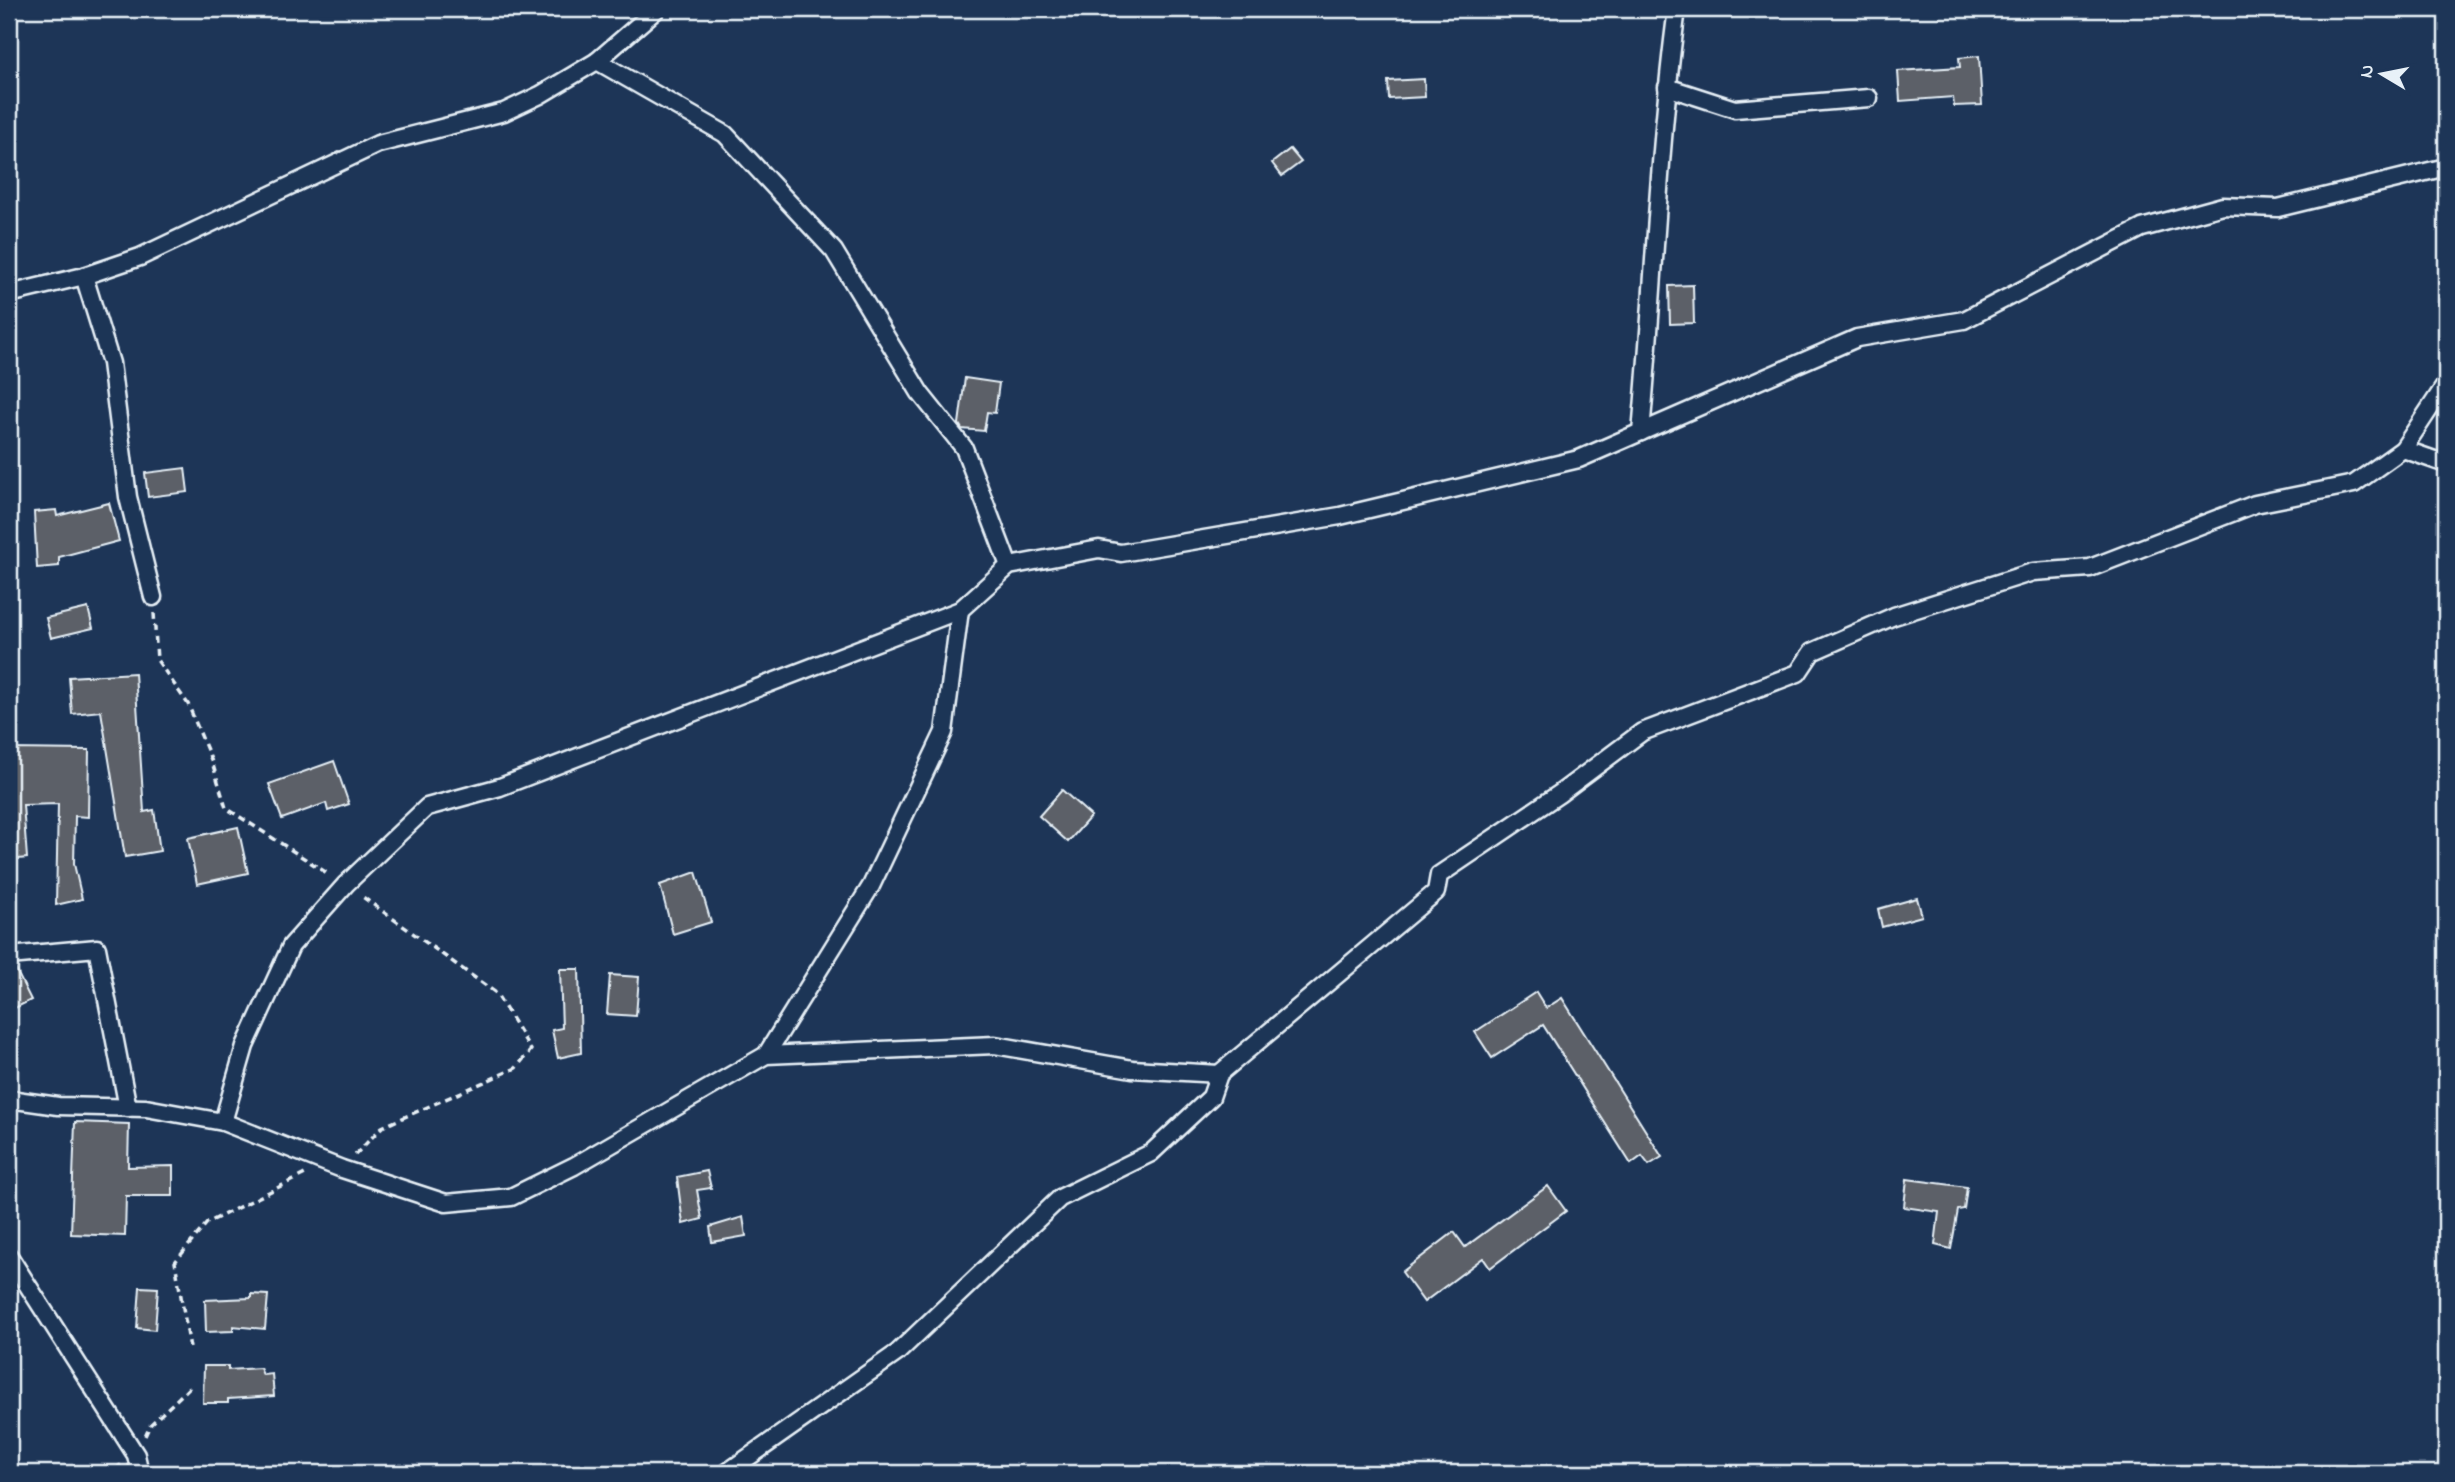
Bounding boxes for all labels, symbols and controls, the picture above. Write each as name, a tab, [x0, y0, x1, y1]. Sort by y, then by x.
north arrow	[2346, 38, 2416, 108]
text: N	[2353, 63, 2382, 80]

